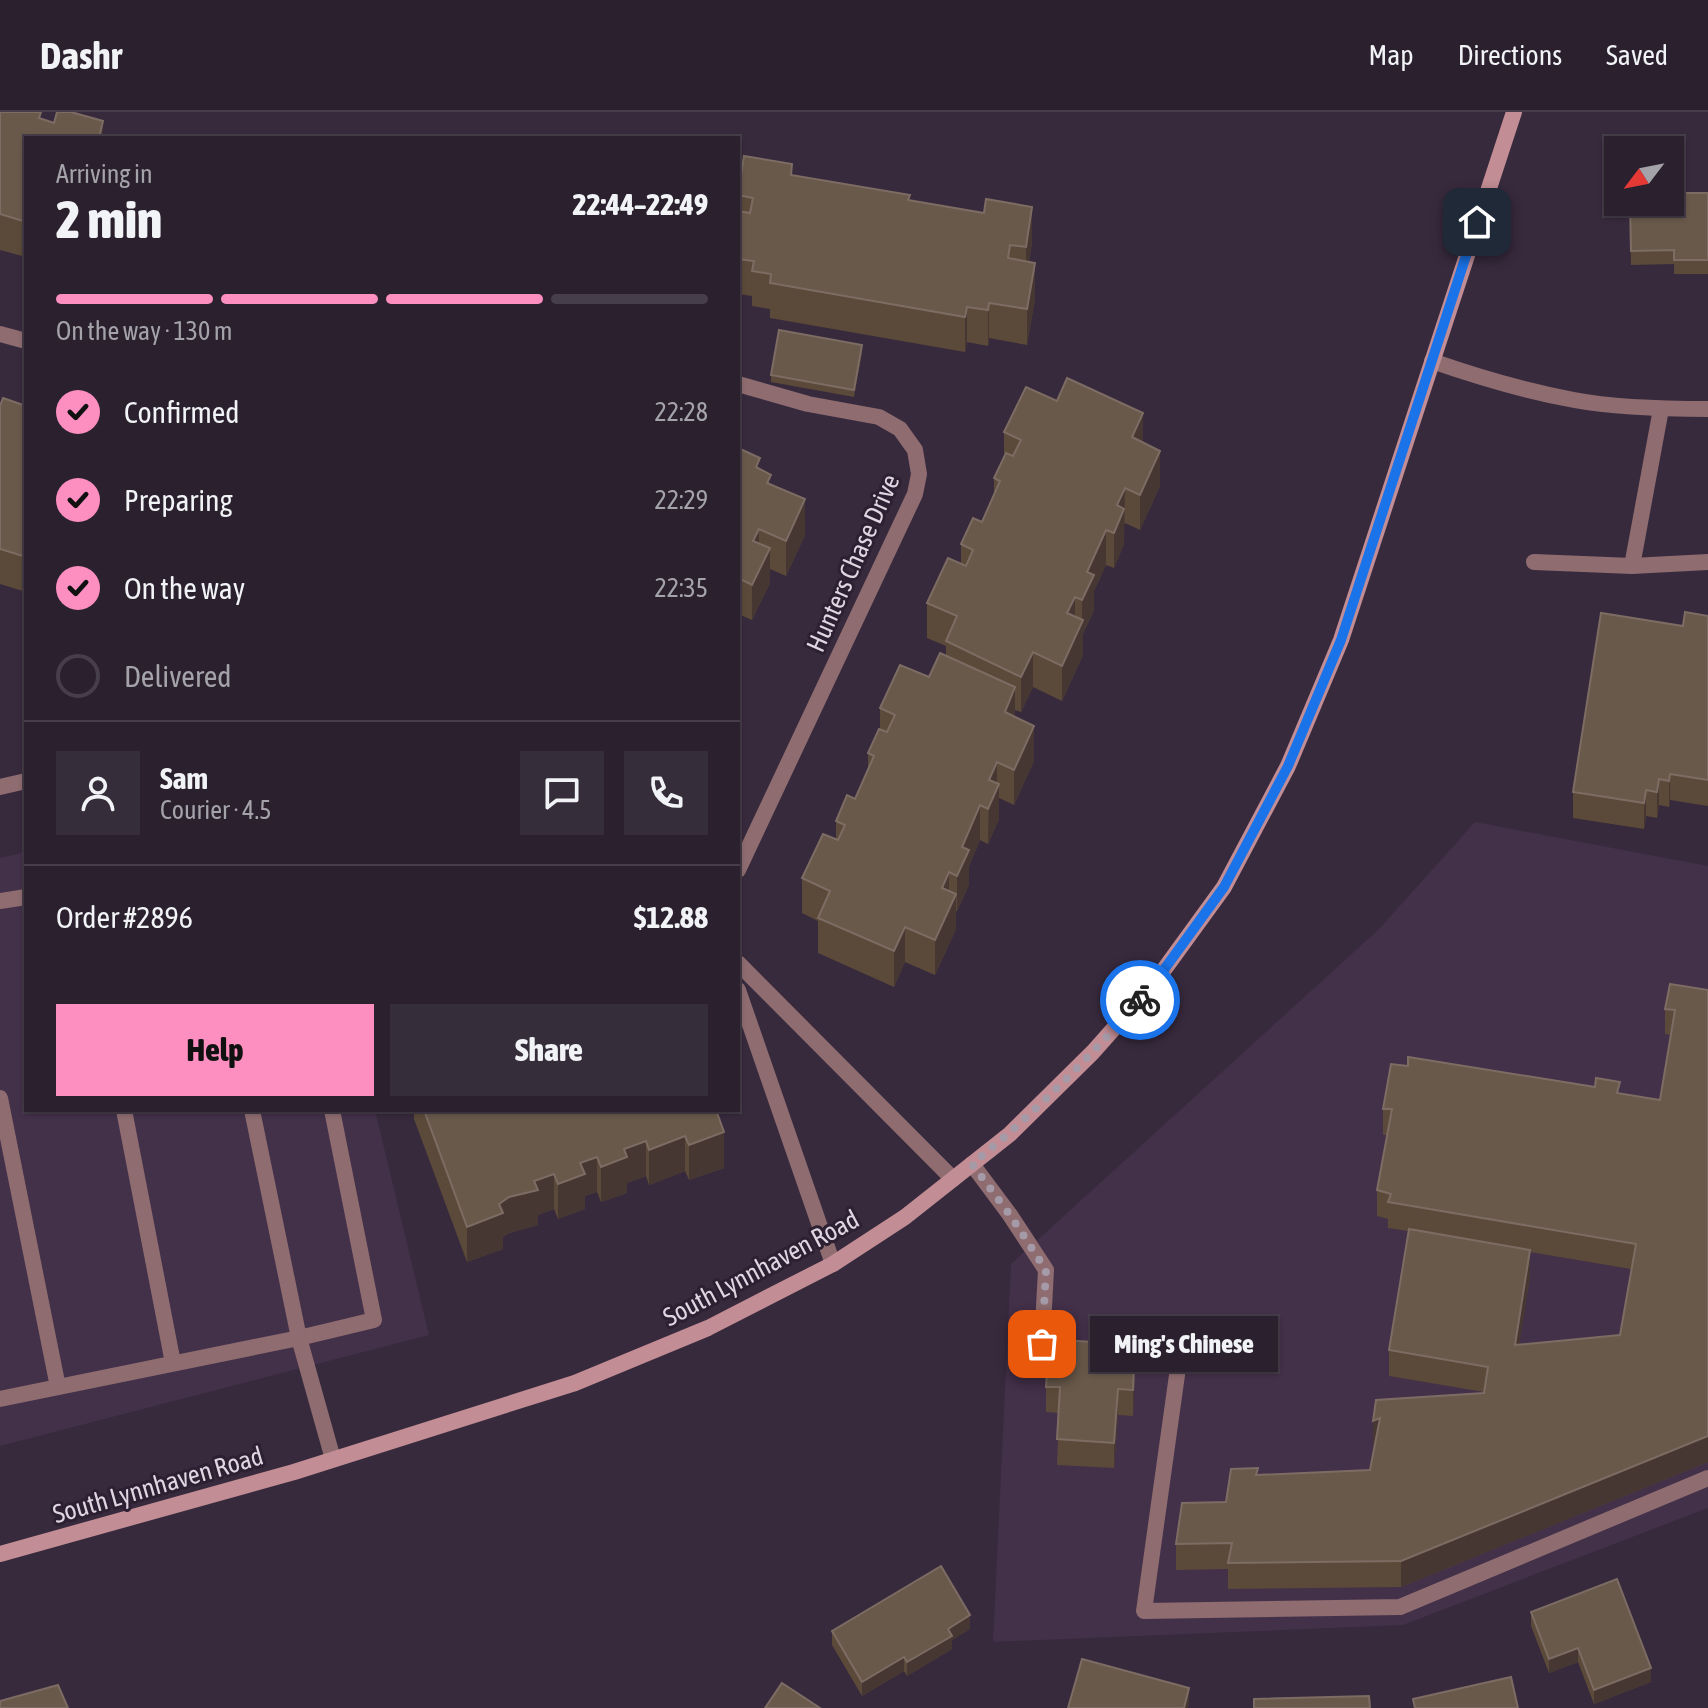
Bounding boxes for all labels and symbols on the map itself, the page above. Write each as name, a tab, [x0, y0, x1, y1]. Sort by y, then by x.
north arrow	[1604, 136, 1684, 216]
pin	[1443, 188, 1511, 256]
street label: Hunters Chase Drive	[800, 470, 906, 656]
courier	[1100, 960, 1180, 1040]
street label: South Lynnhaven Road	[658, 1204, 864, 1332]
pin	[1008, 1310, 1076, 1378]
callout: Ming's Chinese	[1090, 1316, 1278, 1372]
street label: South Lynnhaven Road	[49, 1441, 267, 1529]

